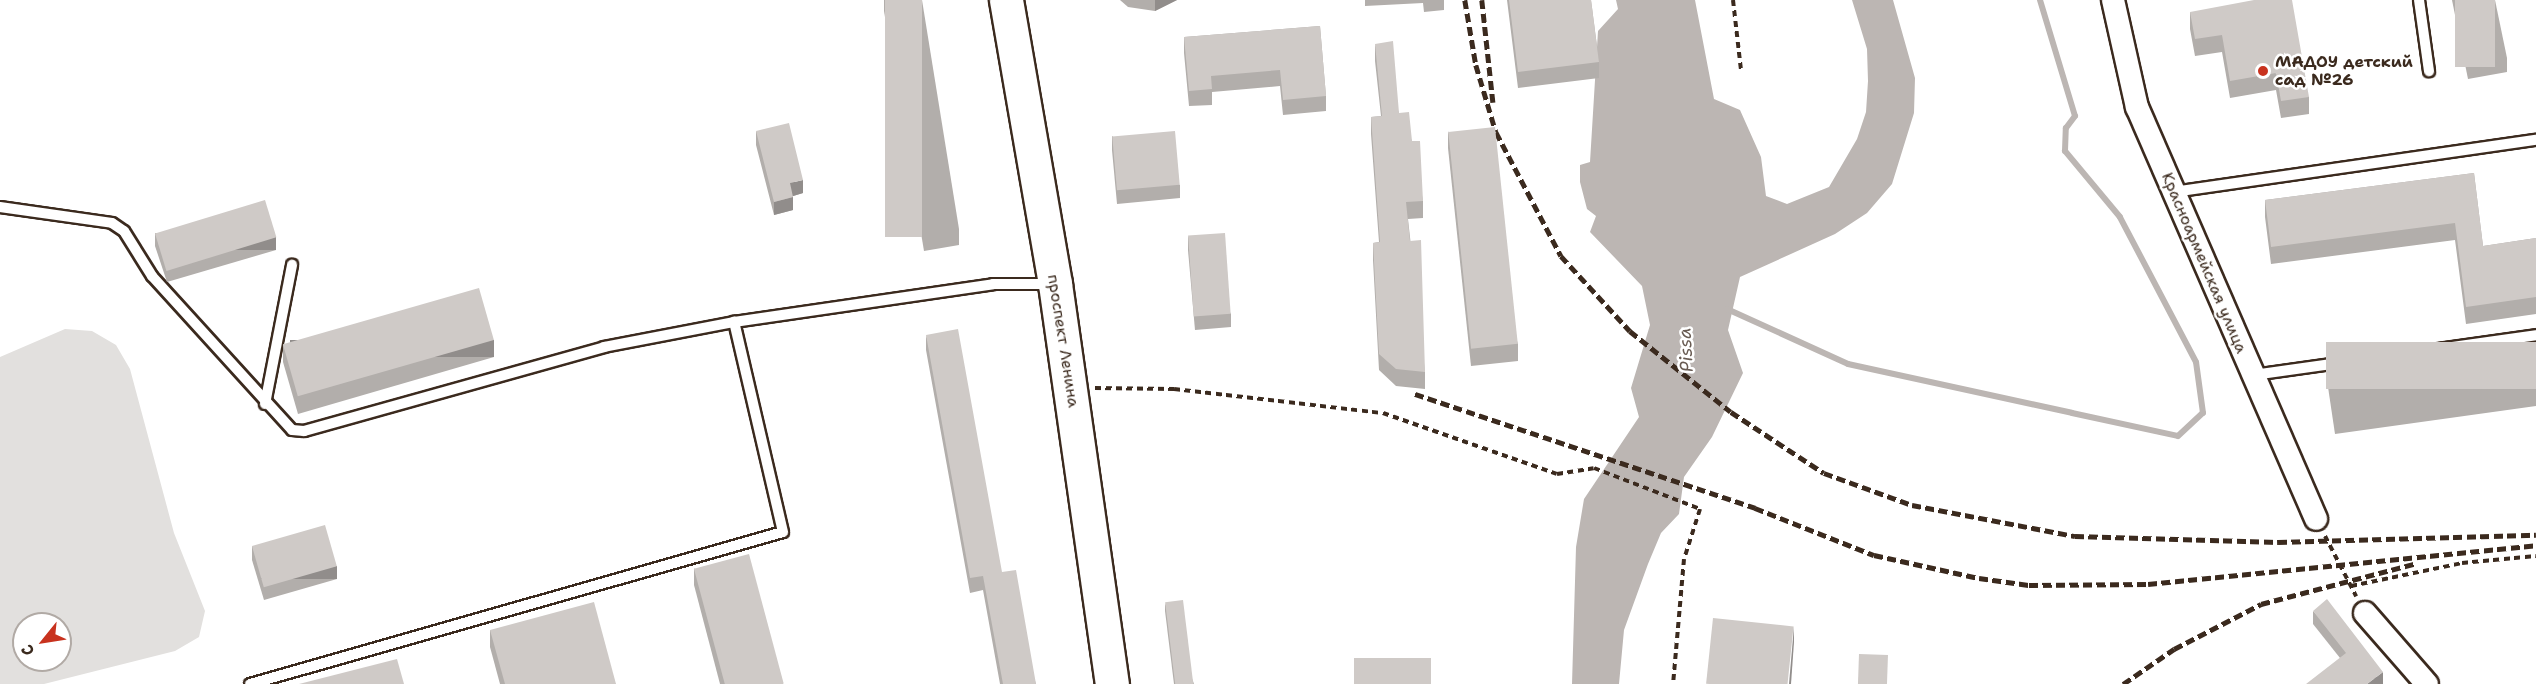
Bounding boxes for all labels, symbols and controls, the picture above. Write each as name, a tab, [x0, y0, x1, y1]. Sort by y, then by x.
place label: МАДОУ детский сад №26	[2275, 52, 2413, 90]
marker: МАДОУ детский сад №26	[2256, 64, 2270, 78]
street label: Красноармейская улица	[2157, 170, 2251, 356]
street label: проспект Ленина	[1043, 273, 1083, 409]
water label: Pissa	[1674, 327, 1698, 373]
north arrow	[12, 612, 72, 672]
text: С	[16, 641, 39, 660]

